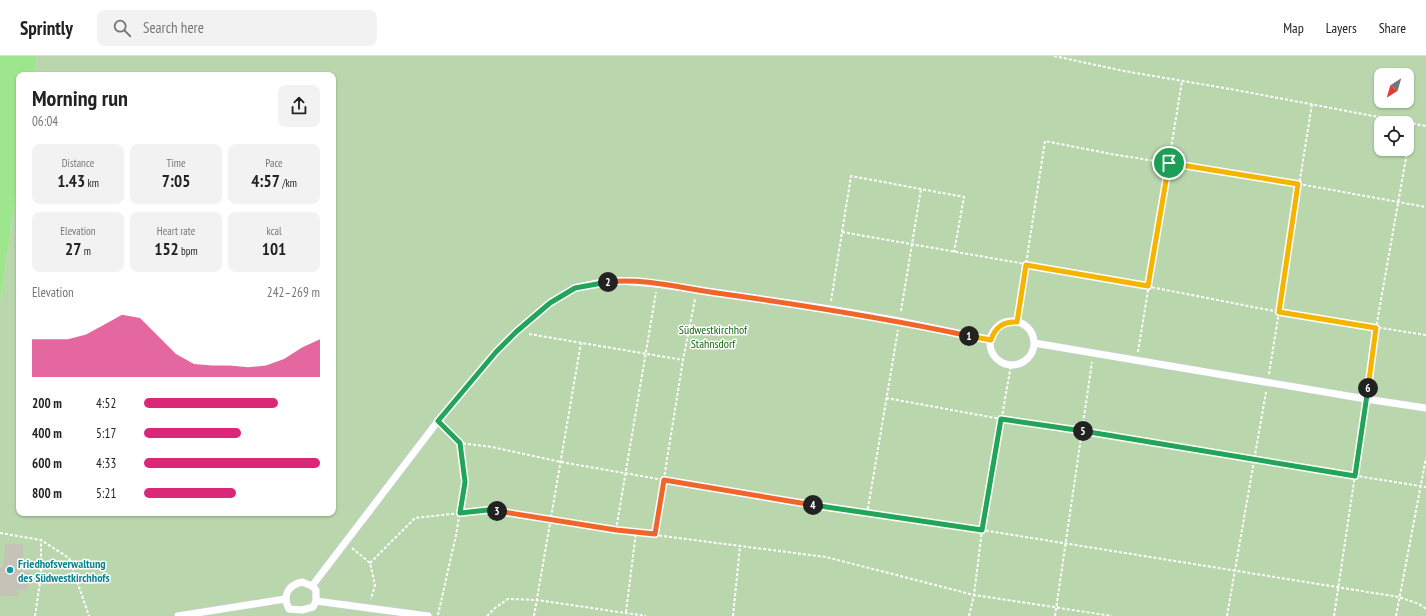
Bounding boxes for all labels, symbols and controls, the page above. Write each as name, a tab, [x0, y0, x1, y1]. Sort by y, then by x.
search box	[97, 10, 377, 46]
text: Sprintly	[20, 16, 73, 40]
icon: search	[111, 17, 133, 39]
text: Search here	[143, 18, 204, 37]
text: Map	[1283, 19, 1304, 37]
text: Layers	[1326, 19, 1357, 37]
text: Share	[1379, 19, 1406, 37]
north arrow	[1374, 68, 1414, 108]
map controls	[1374, 68, 1414, 156]
text: Morning run	[32, 84, 128, 112]
button: share	[278, 85, 320, 127]
text: 06:04	[32, 113, 58, 130]
button: locate	[1374, 116, 1414, 156]
pin	[1152, 146, 1186, 180]
icon: arrive	[1158, 152, 1180, 174]
text: Distance	[62, 156, 94, 170]
text: Time	[166, 156, 186, 170]
text: Pace	[265, 156, 283, 170]
text: 1.43	[57, 170, 85, 192]
text: 7:05	[162, 170, 190, 192]
text: 4:57	[251, 170, 280, 192]
text: km	[85, 176, 99, 190]
text: /km	[280, 176, 297, 190]
text: Elevation	[60, 224, 96, 238]
text: Heart rate	[157, 224, 195, 238]
text: kcal	[266, 224, 282, 238]
text: 27	[65, 238, 81, 260]
text: 152	[154, 238, 179, 260]
text: 101	[262, 238, 286, 260]
text: m	[81, 244, 91, 258]
text: bpm	[179, 244, 198, 258]
pin: 2	[598, 272, 618, 292]
text: 2	[605, 275, 611, 289]
text: Elevation	[32, 284, 74, 301]
text: 242–269 m	[267, 284, 320, 301]
park label: Südwestkirchhof Stahnsdorf	[679, 322, 748, 351]
pin: 1	[959, 326, 979, 346]
text: 1	[966, 329, 972, 343]
pin: 6	[1358, 378, 1378, 398]
text: 6	[1365, 381, 1371, 395]
text: 200 m	[32, 395, 62, 412]
text: 4:52	[96, 395, 116, 412]
pin: 5	[1073, 421, 1093, 441]
text: 5	[1080, 424, 1086, 438]
text: 400 m	[32, 425, 62, 442]
text: 5:17	[96, 425, 116, 442]
text: 600 m	[32, 455, 62, 472]
text: 4:33	[96, 455, 116, 472]
text: 800 m	[32, 485, 62, 502]
text: 5:21	[96, 485, 116, 502]
pin: 4	[803, 495, 823, 515]
text: 4	[810, 498, 816, 512]
pin: 3	[487, 501, 507, 521]
text: 3	[494, 504, 500, 518]
place label: Friedhofsverwaltung des Südwestkirchhofs	[18, 556, 110, 585]
marker: Friedhofsverwaltung des Südwestkirchhofs	[5, 565, 15, 575]

